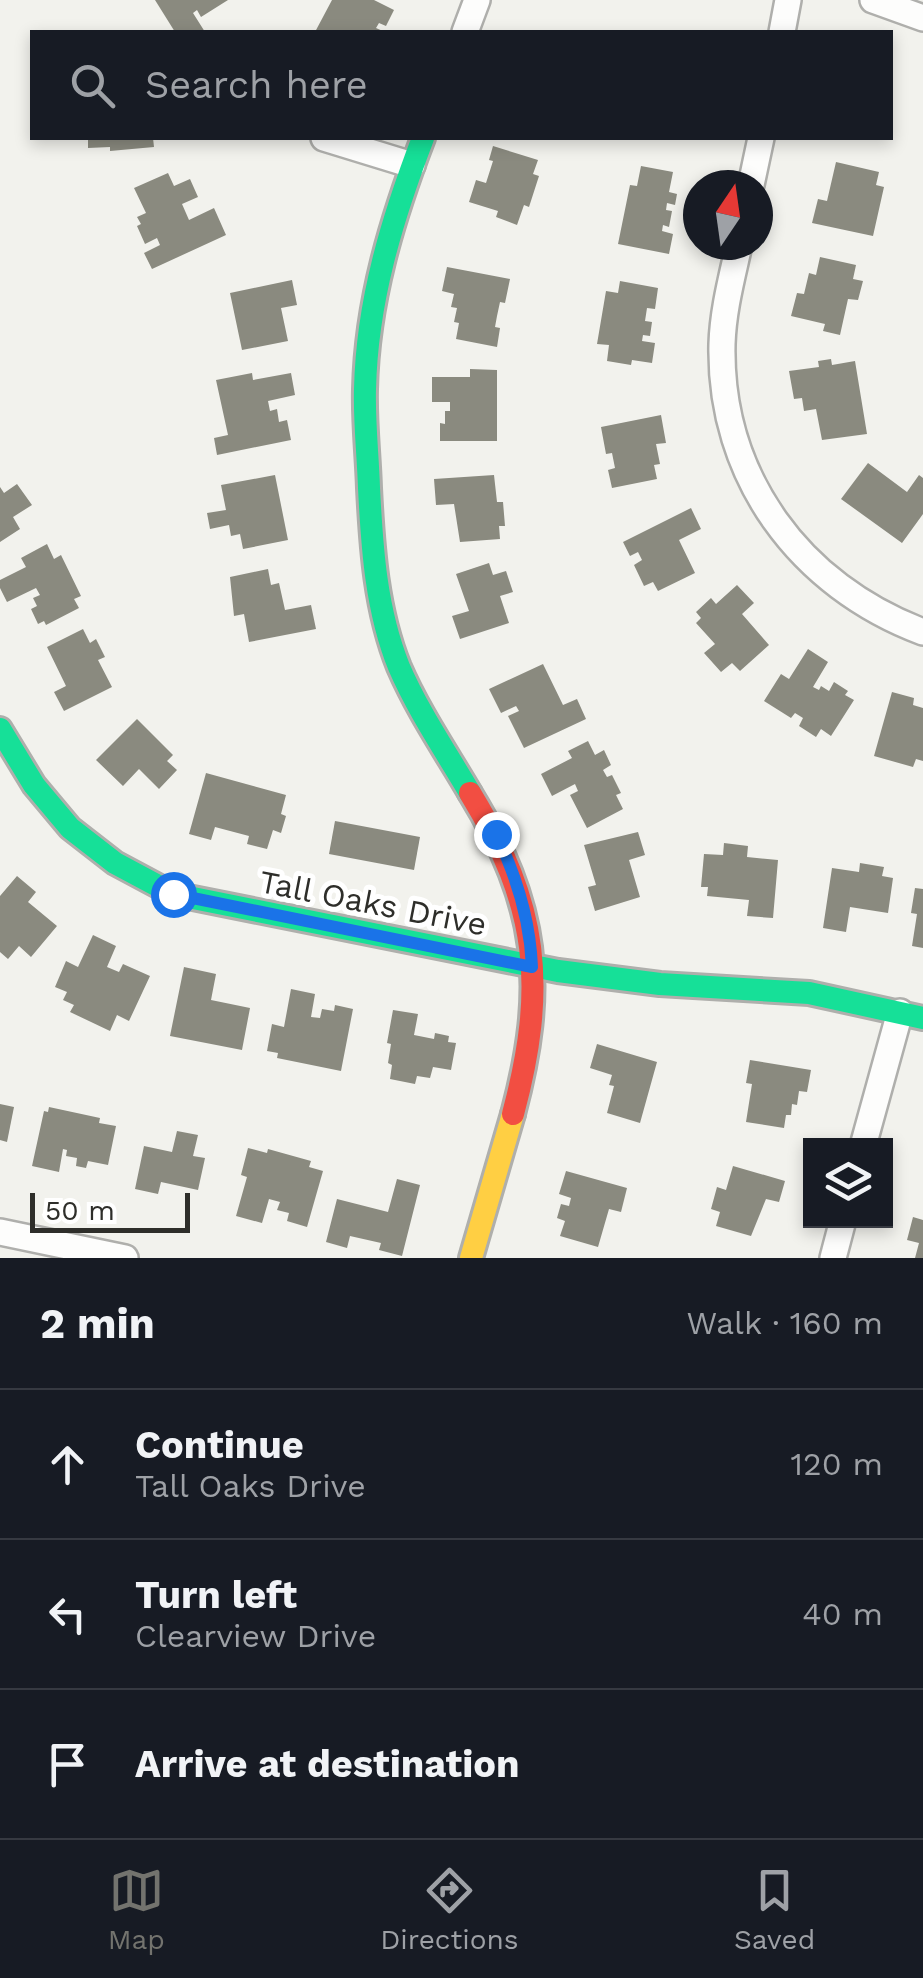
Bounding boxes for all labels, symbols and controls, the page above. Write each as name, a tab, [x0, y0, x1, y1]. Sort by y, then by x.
search box	[30, 30, 893, 140]
icon: search	[65, 58, 120, 113]
text: Search here	[145, 63, 368, 107]
north arrow	[683, 170, 773, 260]
route end	[474, 812, 520, 858]
street label: Tall Oaks Drive	[256, 862, 490, 944]
route start	[151, 872, 197, 918]
map controls	[803, 1138, 893, 1228]
button: layers	[803, 1138, 893, 1228]
scale bar	[30, 1188, 190, 1232]
text: 50 m	[45, 1194, 115, 1227]
text: 2 min	[40, 1299, 155, 1348]
text: Walk · 160 m	[687, 1304, 883, 1342]
text: Continue	[135, 1423, 304, 1467]
icon: ahead	[40, 1437, 95, 1492]
text: 120 m	[791, 1445, 883, 1483]
text: Tall Oaks Drive	[135, 1467, 366, 1505]
text: Turn left	[135, 1573, 297, 1617]
icon: left	[40, 1587, 95, 1642]
text: 40 m	[802, 1595, 883, 1633]
text: Clearview Drive	[135, 1617, 376, 1655]
icon: arrive	[40, 1737, 95, 1792]
text: Arrive at destination	[135, 1742, 520, 1786]
tab: Map	[108, 1863, 165, 1956]
tab: Directions	[380, 1863, 519, 1956]
tab: Saved	[734, 1863, 815, 1956]

